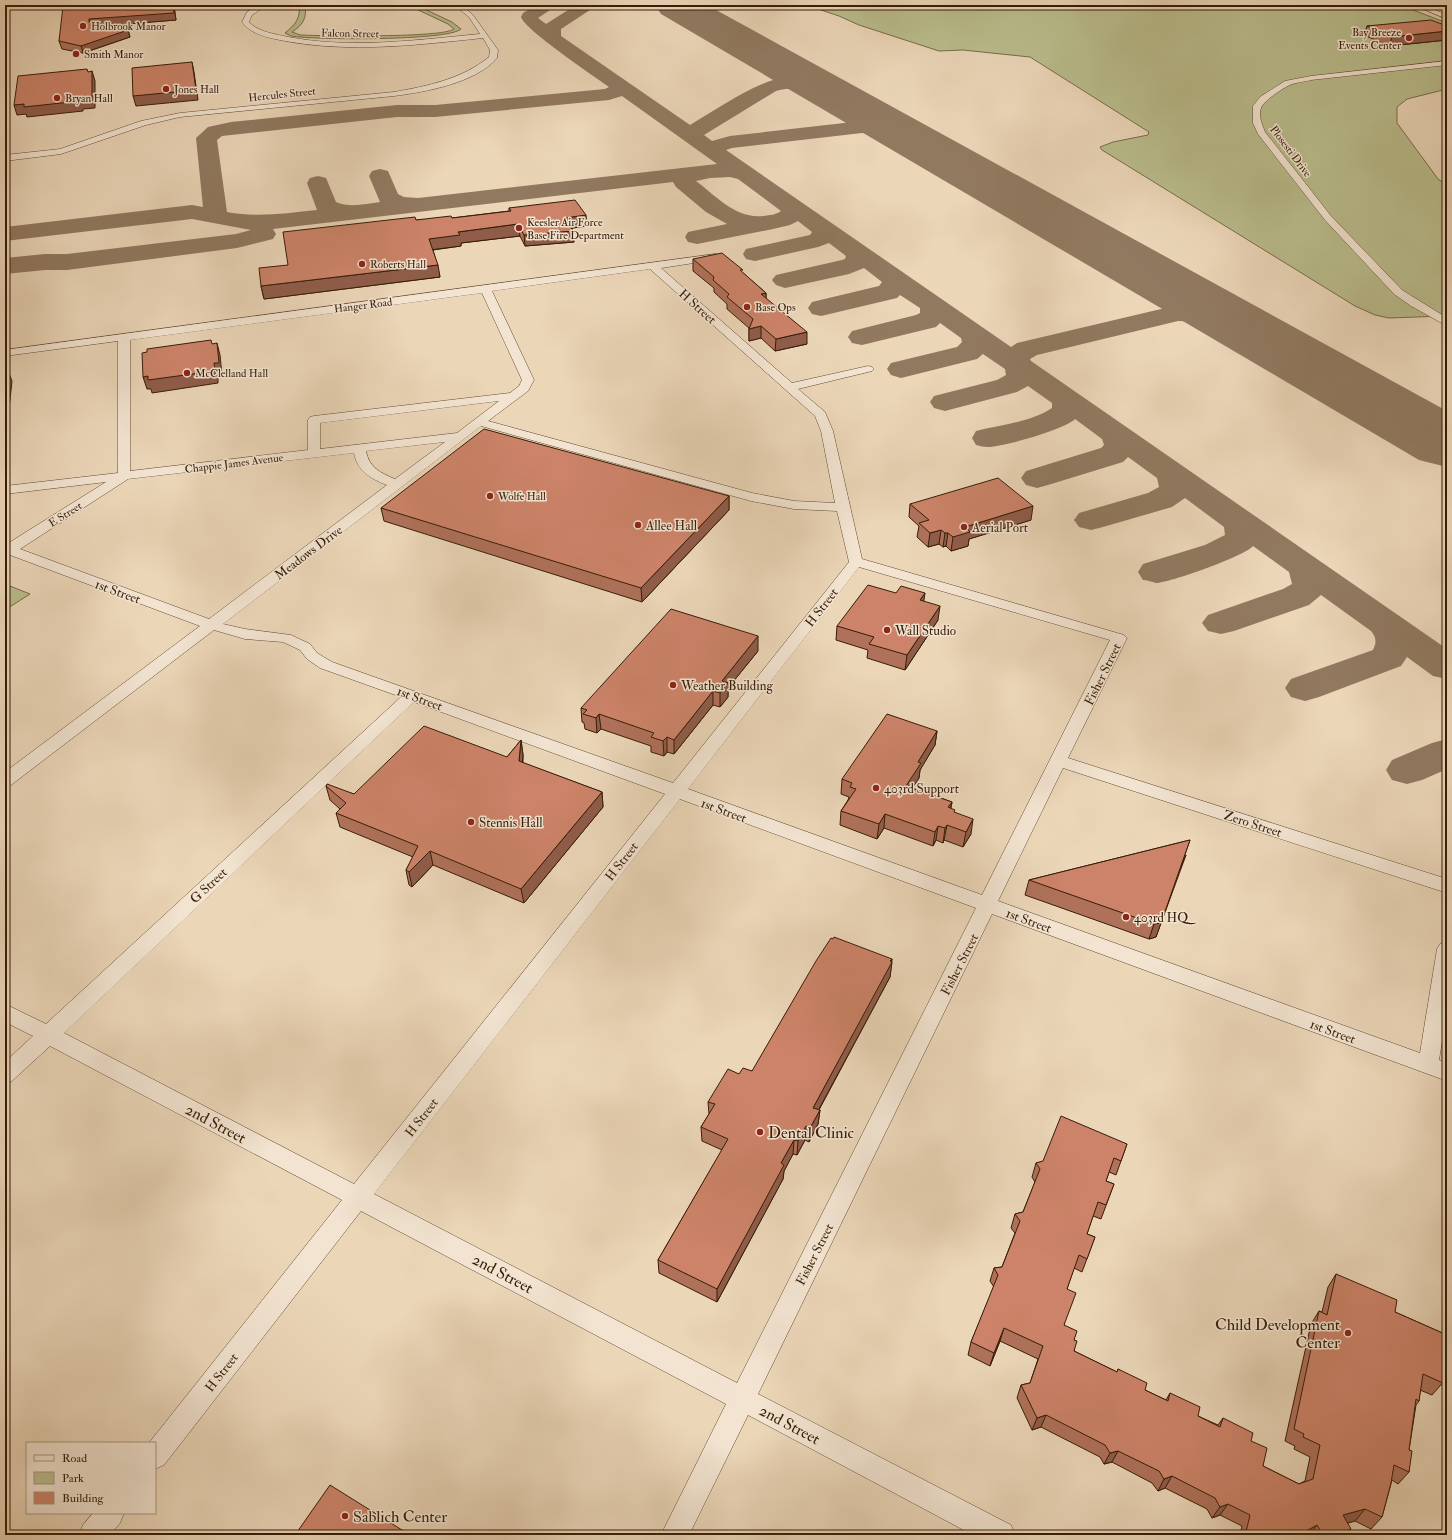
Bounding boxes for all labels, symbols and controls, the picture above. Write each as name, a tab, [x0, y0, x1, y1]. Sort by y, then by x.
place label: Holbrook Manor	[91, 20, 166, 33]
marker: Holbrook Manor	[78, 21, 88, 31]
street label: Falcon Street	[321, 26, 380, 41]
place label: Bay Breeze Events Center	[1338, 26, 1402, 52]
marker: Bay Breeze Events Center	[1404, 33, 1414, 43]
place label: Smith Manor	[84, 48, 144, 61]
marker: Smith Manor	[71, 49, 81, 59]
place label: Jones Hall	[173, 83, 219, 97]
marker: Jones Hall	[161, 84, 171, 94]
street label: Hercules Street	[248, 84, 317, 104]
place label: Bryan Hall	[65, 92, 113, 106]
marker: Bryan Hall	[52, 93, 62, 103]
street label: Plosesti Drive	[1267, 123, 1314, 180]
place label: Keesler Air Force Base Fire Department	[527, 216, 624, 243]
marker: Keesler Air Force Base Fire Department	[514, 223, 524, 233]
place label: Roberts Hall	[370, 258, 426, 271]
marker: Roberts Hall	[357, 259, 367, 269]
street label: H Street	[675, 286, 719, 328]
street label: Hanger Road	[333, 295, 394, 316]
place label: Base Ops	[755, 301, 796, 315]
marker: Base Ops	[742, 302, 752, 312]
place label: McClelland Hall	[195, 367, 268, 380]
marker: McClelland Hall	[182, 368, 192, 378]
street label: Chappie James Avenue	[184, 451, 284, 477]
place label: Wolfe Hall	[497, 490, 546, 503]
marker: Wolfe Hall	[485, 491, 495, 501]
street label: E Street	[46, 499, 85, 530]
place label: Allee Hall	[645, 518, 698, 534]
marker: Allee Hall	[633, 520, 643, 530]
place label: Aerial Port	[971, 520, 1028, 536]
street label: Meadows Drive	[272, 522, 346, 583]
marker: Aerial Port	[959, 522, 969, 532]
street label: 1st Street	[93, 576, 143, 608]
street label: H Street	[802, 585, 842, 630]
place label: Wall Studio	[894, 623, 956, 639]
marker: Wall Studio	[882, 625, 892, 635]
street label: Fisher Street	[1081, 641, 1125, 708]
place label: Weather Building	[680, 678, 773, 694]
marker: Weather Building	[668, 680, 678, 690]
street label: 1st Street	[395, 683, 445, 715]
place label: 403rd Support	[884, 781, 959, 798]
marker: 403rd Support	[871, 783, 881, 793]
street label: 1st Street	[699, 795, 749, 827]
street label: Zero Street	[1222, 807, 1284, 841]
place label: Stennis Hall	[479, 815, 543, 831]
marker: Stennis Hall	[466, 817, 476, 827]
street label: H Street	[602, 839, 642, 884]
street label: G Street	[187, 865, 231, 907]
street label: 1st Street	[1004, 905, 1054, 937]
place label: 403rd HQ	[1134, 910, 1196, 926]
marker: 403rd HQ	[1121, 912, 1131, 922]
street label: Fisher Street	[938, 931, 982, 998]
street label: 1st Street	[1308, 1016, 1358, 1048]
street label: H Street	[402, 1095, 442, 1140]
street label: 2nd Street	[182, 1100, 249, 1148]
place label: Dental Clinic	[768, 1123, 855, 1143]
marker: Dental Clinic	[755, 1127, 765, 1137]
street label: Fisher Street	[793, 1221, 837, 1288]
street label: 2nd Street	[469, 1250, 536, 1298]
place label: Child Development Center	[1215, 1315, 1340, 1353]
marker: Child Development Center	[1343, 1328, 1353, 1338]
street label: H Street	[202, 1350, 242, 1395]
street label: 2nd Street	[756, 1401, 823, 1449]
legend	[26, 1442, 156, 1514]
text: Road	[62, 1451, 87, 1466]
text: Park	[62, 1471, 84, 1486]
text: Building	[62, 1491, 105, 1506]
place label: Sablich Center	[353, 1507, 447, 1527]
marker: Sablich Center	[340, 1511, 350, 1521]

